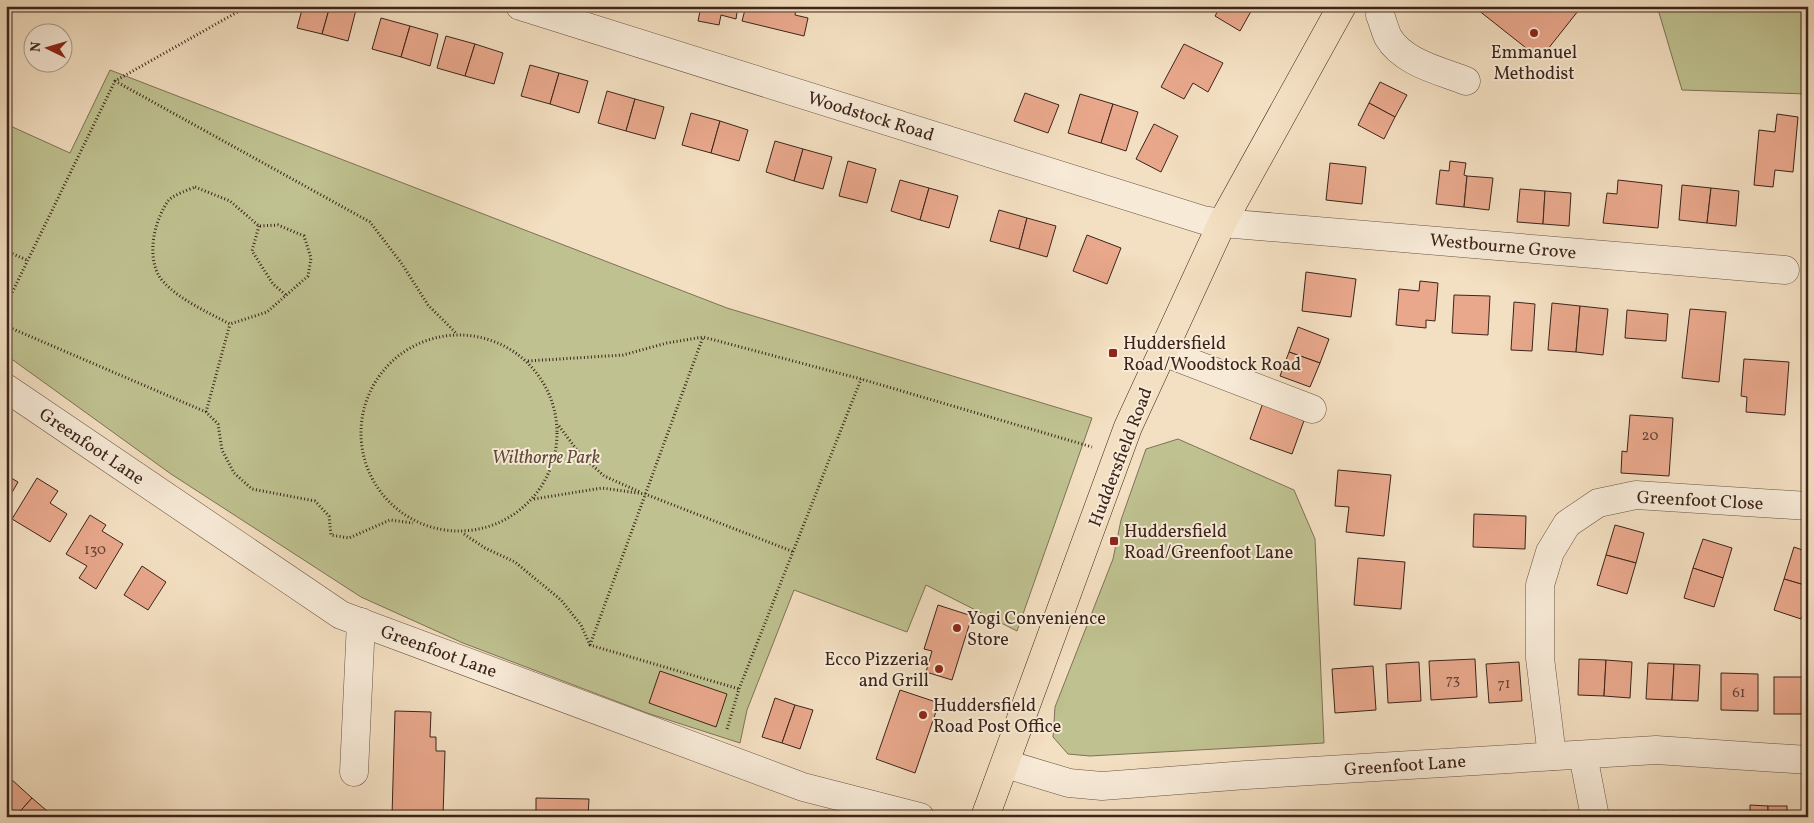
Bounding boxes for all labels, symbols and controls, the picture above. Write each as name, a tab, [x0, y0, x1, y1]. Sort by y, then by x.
north arrow	[22, 22, 72, 72]
marker: Emmanuel Methodist	[1528, 27, 1540, 39]
text: N	[27, 41, 46, 53]
place label: Emmanuel Methodist	[1491, 41, 1577, 87]
street label: Woodstock Road	[804, 86, 937, 149]
street label: Westbourne Grove	[1428, 229, 1577, 266]
place label: Huddersfield Road/Woodstock Road	[1123, 332, 1301, 378]
marker: Huddersfield Road/Woodstock Road	[1107, 347, 1119, 359]
street label: Huddersfield Road	[1083, 384, 1159, 531]
street label: Greenfoot Lane	[34, 403, 149, 492]
house number: 20	[1642, 426, 1658, 447]
park label: Wilthorpe Park	[492, 446, 600, 471]
street label: Greenfoot Close	[1636, 486, 1764, 517]
place label: Huddersfield Road/Greenfoot Lane	[1124, 520, 1293, 566]
marker: Huddersfield Road/Greenfoot Lane	[1108, 535, 1120, 547]
house number: 130	[84, 540, 106, 561]
place label: Yogi Convenience Store	[967, 607, 1106, 653]
street label: Greenfoot Lane	[377, 620, 500, 685]
marker: Yogi Convenience Store	[951, 622, 963, 634]
place label: Ecco Pizzeria and Grill	[825, 648, 929, 694]
marker: Ecco Pizzeria and Grill	[933, 663, 945, 675]
house number: 73	[1446, 670, 1460, 691]
house number: 71	[1497, 674, 1511, 695]
house number: 61	[1732, 683, 1746, 704]
place label: Huddersfield Road Post Office	[933, 694, 1061, 740]
marker: Huddersfield Road Post Office	[917, 709, 929, 721]
street label: Greenfoot Lane	[1343, 750, 1467, 783]

